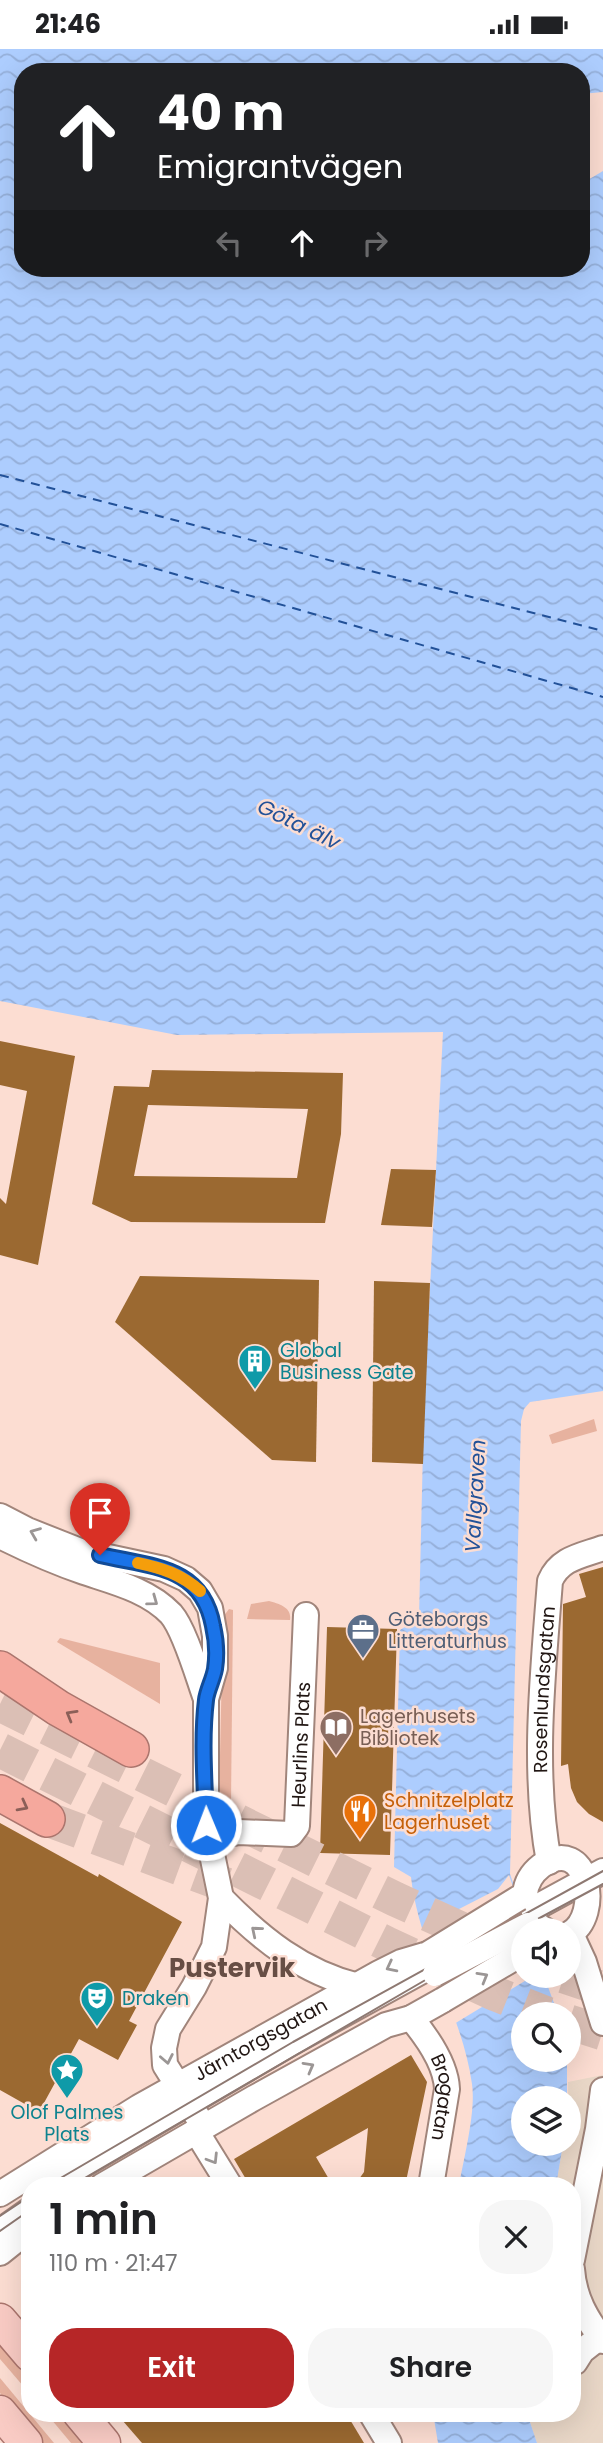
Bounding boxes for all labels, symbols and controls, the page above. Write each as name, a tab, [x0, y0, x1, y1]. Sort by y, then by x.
text: 21:46	[35, 6, 101, 42]
text: 40 m	[157, 79, 284, 147]
icon: ahead	[42, 91, 133, 182]
text: Emigrantvägen	[157, 144, 403, 189]
icon: left	[210, 224, 248, 262]
icon: ahead	[283, 224, 321, 262]
icon: right	[356, 224, 394, 262]
water label: Göta älv	[253, 791, 346, 857]
place label: Global Business Gate	[280, 1337, 414, 1386]
building icon: Global Business Gate	[236, 1342, 274, 1391]
water label: Vallgraven	[458, 1439, 492, 1553]
pin	[70, 1483, 130, 1555]
icon: arrive	[81, 1494, 119, 1532]
one-way arrow	[30, 1527, 43, 1541]
one-way arrow	[145, 1593, 157, 1605]
street label: Rosenlundsgatan	[526, 1605, 561, 1773]
place label: Göteborgs Litteraturhus	[388, 1606, 507, 1655]
office icon: Göteborgs Litteraturhus	[344, 1611, 382, 1660]
street label: Heurlins Plats	[284, 1681, 317, 1808]
place label: Lagerhusets Bibliotek	[360, 1703, 476, 1752]
library icon: Lagerhusets Bibliotek	[317, 1708, 355, 1757]
one-way arrow	[66, 1710, 79, 1723]
place label: Schnitzelplatz Lagerhuset	[384, 1787, 514, 1836]
position arrow	[169, 1788, 243, 1862]
restaurant icon: Schnitzelplatz Lagerhuset	[341, 1792, 379, 1841]
one-way arrow	[16, 1798, 29, 1811]
map controls	[511, 1918, 581, 2156]
button: sound	[511, 1918, 581, 1988]
one-way arrow	[251, 1927, 264, 1939]
district label: Pustervik	[169, 1950, 295, 1986]
one-way arrow	[386, 1958, 399, 1972]
one-way arrow	[476, 1972, 489, 1985]
theatre icon: Draken	[78, 1979, 116, 2028]
place label: Draken	[122, 1985, 189, 2012]
street label: Järntorgsgatan	[189, 1991, 332, 2087]
button: search	[511, 2002, 581, 2072]
street label: Brogatan	[424, 2049, 461, 2143]
place icon: Olof Palmes Plats	[48, 2051, 86, 2100]
one-way arrow	[158, 2053, 173, 2065]
one-way arrow	[302, 2062, 314, 2076]
button: layers	[511, 2086, 581, 2156]
place label: Olof Palmes Plats	[11, 2099, 123, 2148]
one-way arrow	[205, 2151, 218, 2164]
text: 1 min	[49, 2190, 158, 2249]
button: close	[479, 2200, 553, 2274]
text: 110 m · 21:47	[49, 2247, 178, 2279]
button: Exit	[49, 2328, 294, 2408]
button: Share	[308, 2328, 553, 2408]

